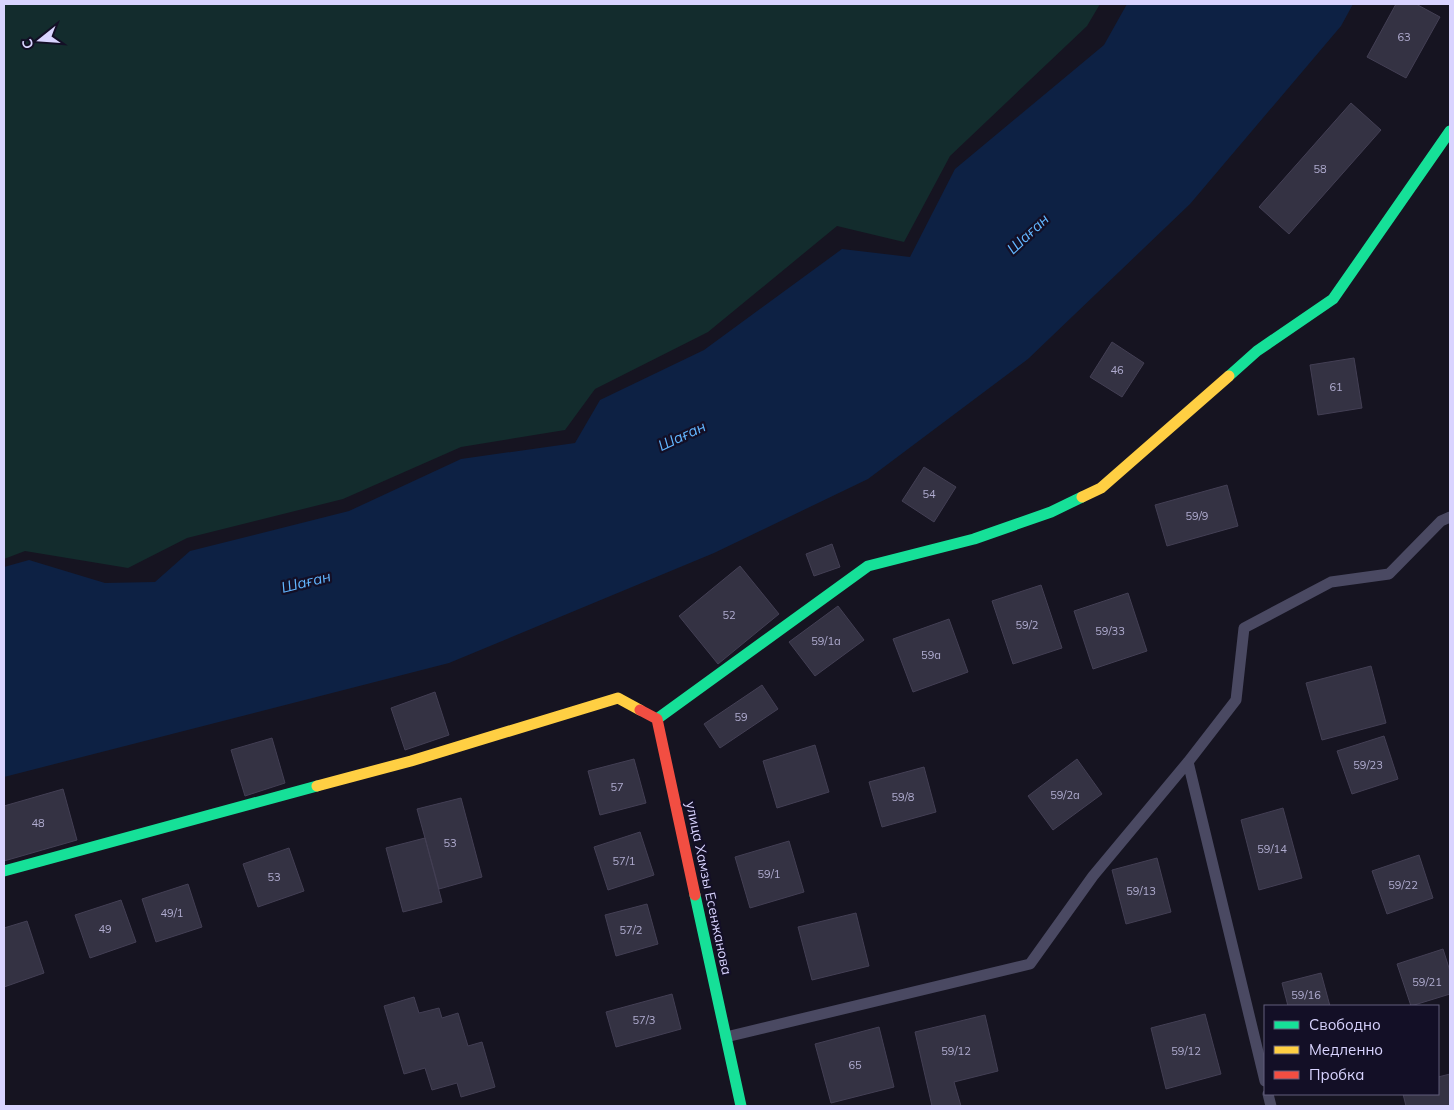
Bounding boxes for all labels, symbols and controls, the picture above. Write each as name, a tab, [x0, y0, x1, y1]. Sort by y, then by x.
north arrow	[15, 15, 65, 65]
house number: 63	[1397, 30, 1411, 44]
text: С	[18, 37, 38, 51]
house number: 58	[1313, 162, 1327, 176]
water label: Шаған	[1003, 209, 1053, 258]
house number: 46	[1110, 363, 1124, 377]
house number: 61	[1329, 380, 1343, 394]
water label: Шаған	[655, 416, 709, 455]
house number: 54	[922, 487, 936, 501]
house number: 59/9	[1186, 509, 1208, 523]
water label: Шаған	[279, 566, 333, 597]
house number: 52	[722, 608, 736, 622]
house number: 59/2	[1016, 618, 1039, 632]
house number: 59/33	[1095, 624, 1125, 638]
house number: 59/1а	[811, 634, 841, 648]
house number: 59а	[921, 648, 941, 662]
house number: 59	[734, 710, 748, 724]
house number: 59/23	[1353, 758, 1383, 772]
house number: 57	[610, 780, 624, 794]
house number: 59/2а	[1050, 788, 1080, 802]
house number: 59/8	[892, 790, 915, 804]
street label: улица Хамзы Есенжанова	[682, 800, 736, 976]
house number: 48	[31, 816, 45, 830]
house number: 53	[443, 836, 457, 850]
house number: 59/14	[1257, 842, 1287, 856]
house number: 57/1	[613, 854, 635, 868]
house number: 59/1	[758, 867, 780, 881]
house number: 53	[267, 870, 281, 884]
house number: 59/22	[1388, 878, 1418, 892]
house number: 59/13	[1126, 884, 1156, 898]
house number: 49/1	[161, 906, 183, 920]
house number: 49	[98, 922, 112, 936]
house number: 57/2	[620, 923, 643, 937]
house number: 59/21	[1412, 975, 1442, 989]
house number: 59/16	[1291, 988, 1321, 1002]
legend	[1264, 1005, 1439, 1095]
house number: 57/3	[633, 1013, 655, 1027]
text: Свободно	[1309, 1015, 1381, 1034]
text: Медленно	[1309, 1040, 1383, 1059]
house number: 59/12	[941, 1044, 971, 1058]
house number: 59/12	[1171, 1044, 1201, 1058]
house number: 65	[848, 1058, 862, 1072]
text: Пробка	[1309, 1065, 1364, 1084]

